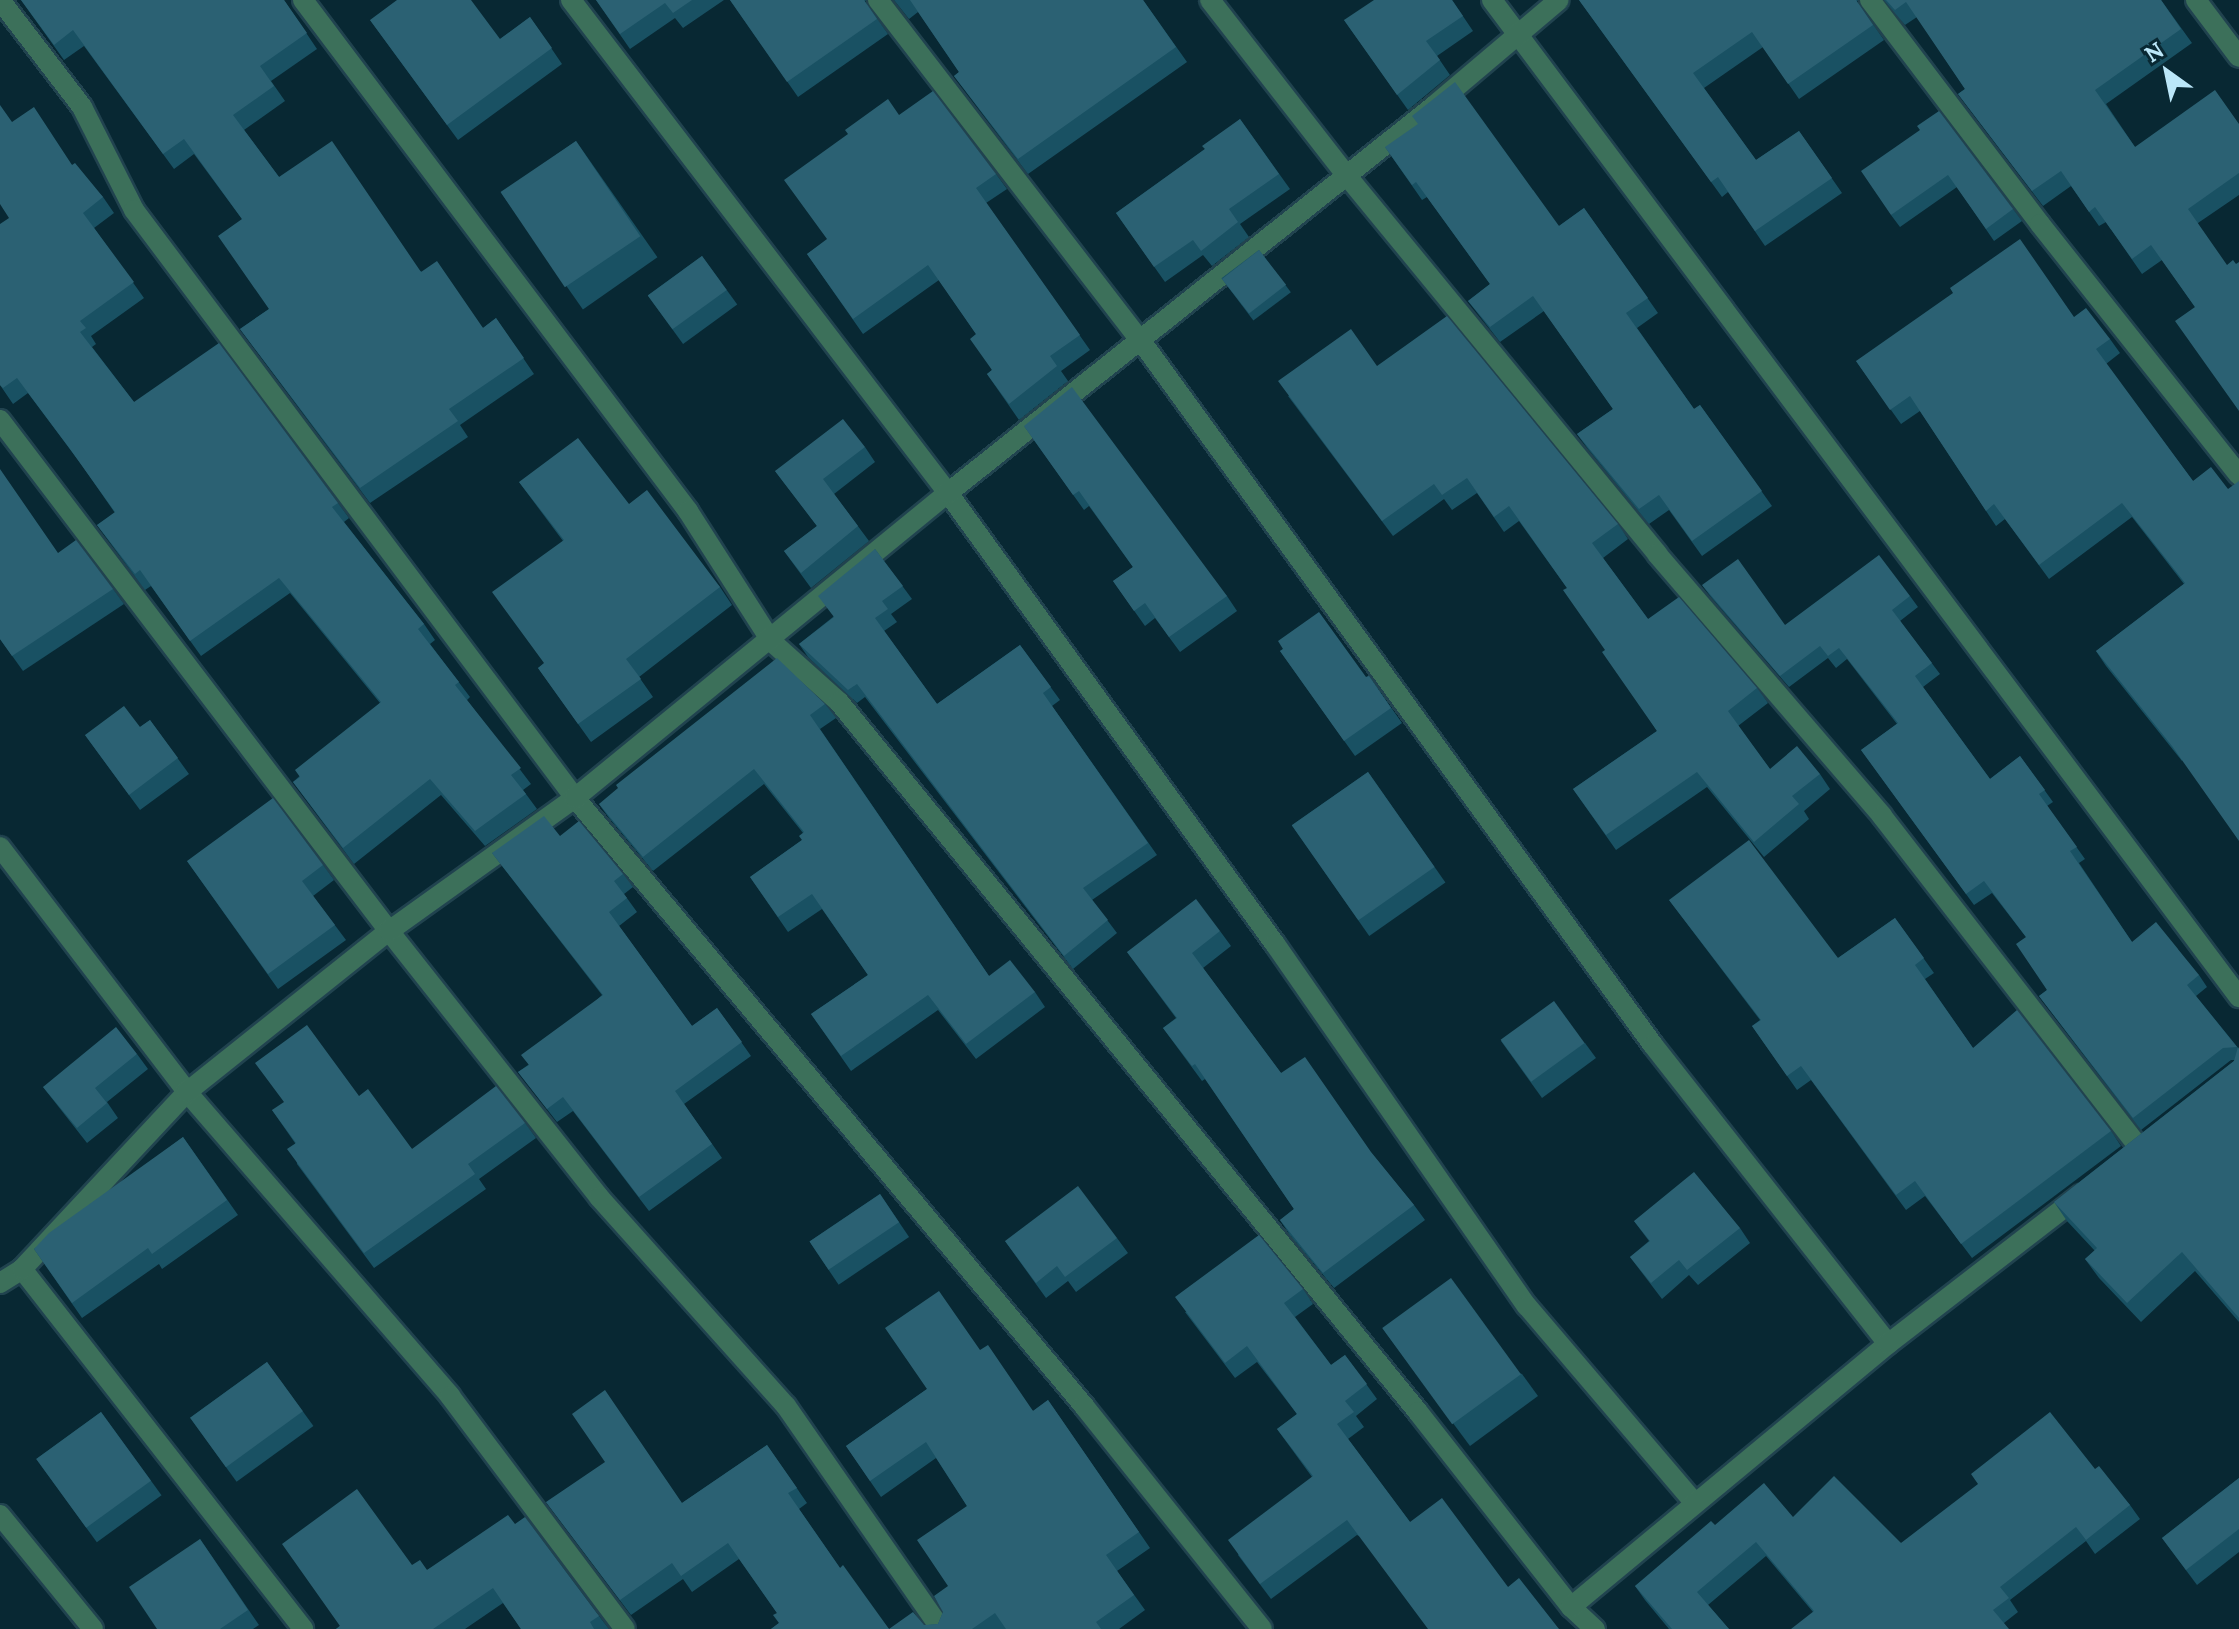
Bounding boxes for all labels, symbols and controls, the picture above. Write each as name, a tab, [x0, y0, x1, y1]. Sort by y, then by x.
north arrow	[2127, 32, 2207, 112]
text: N	[2139, 36, 2169, 68]

